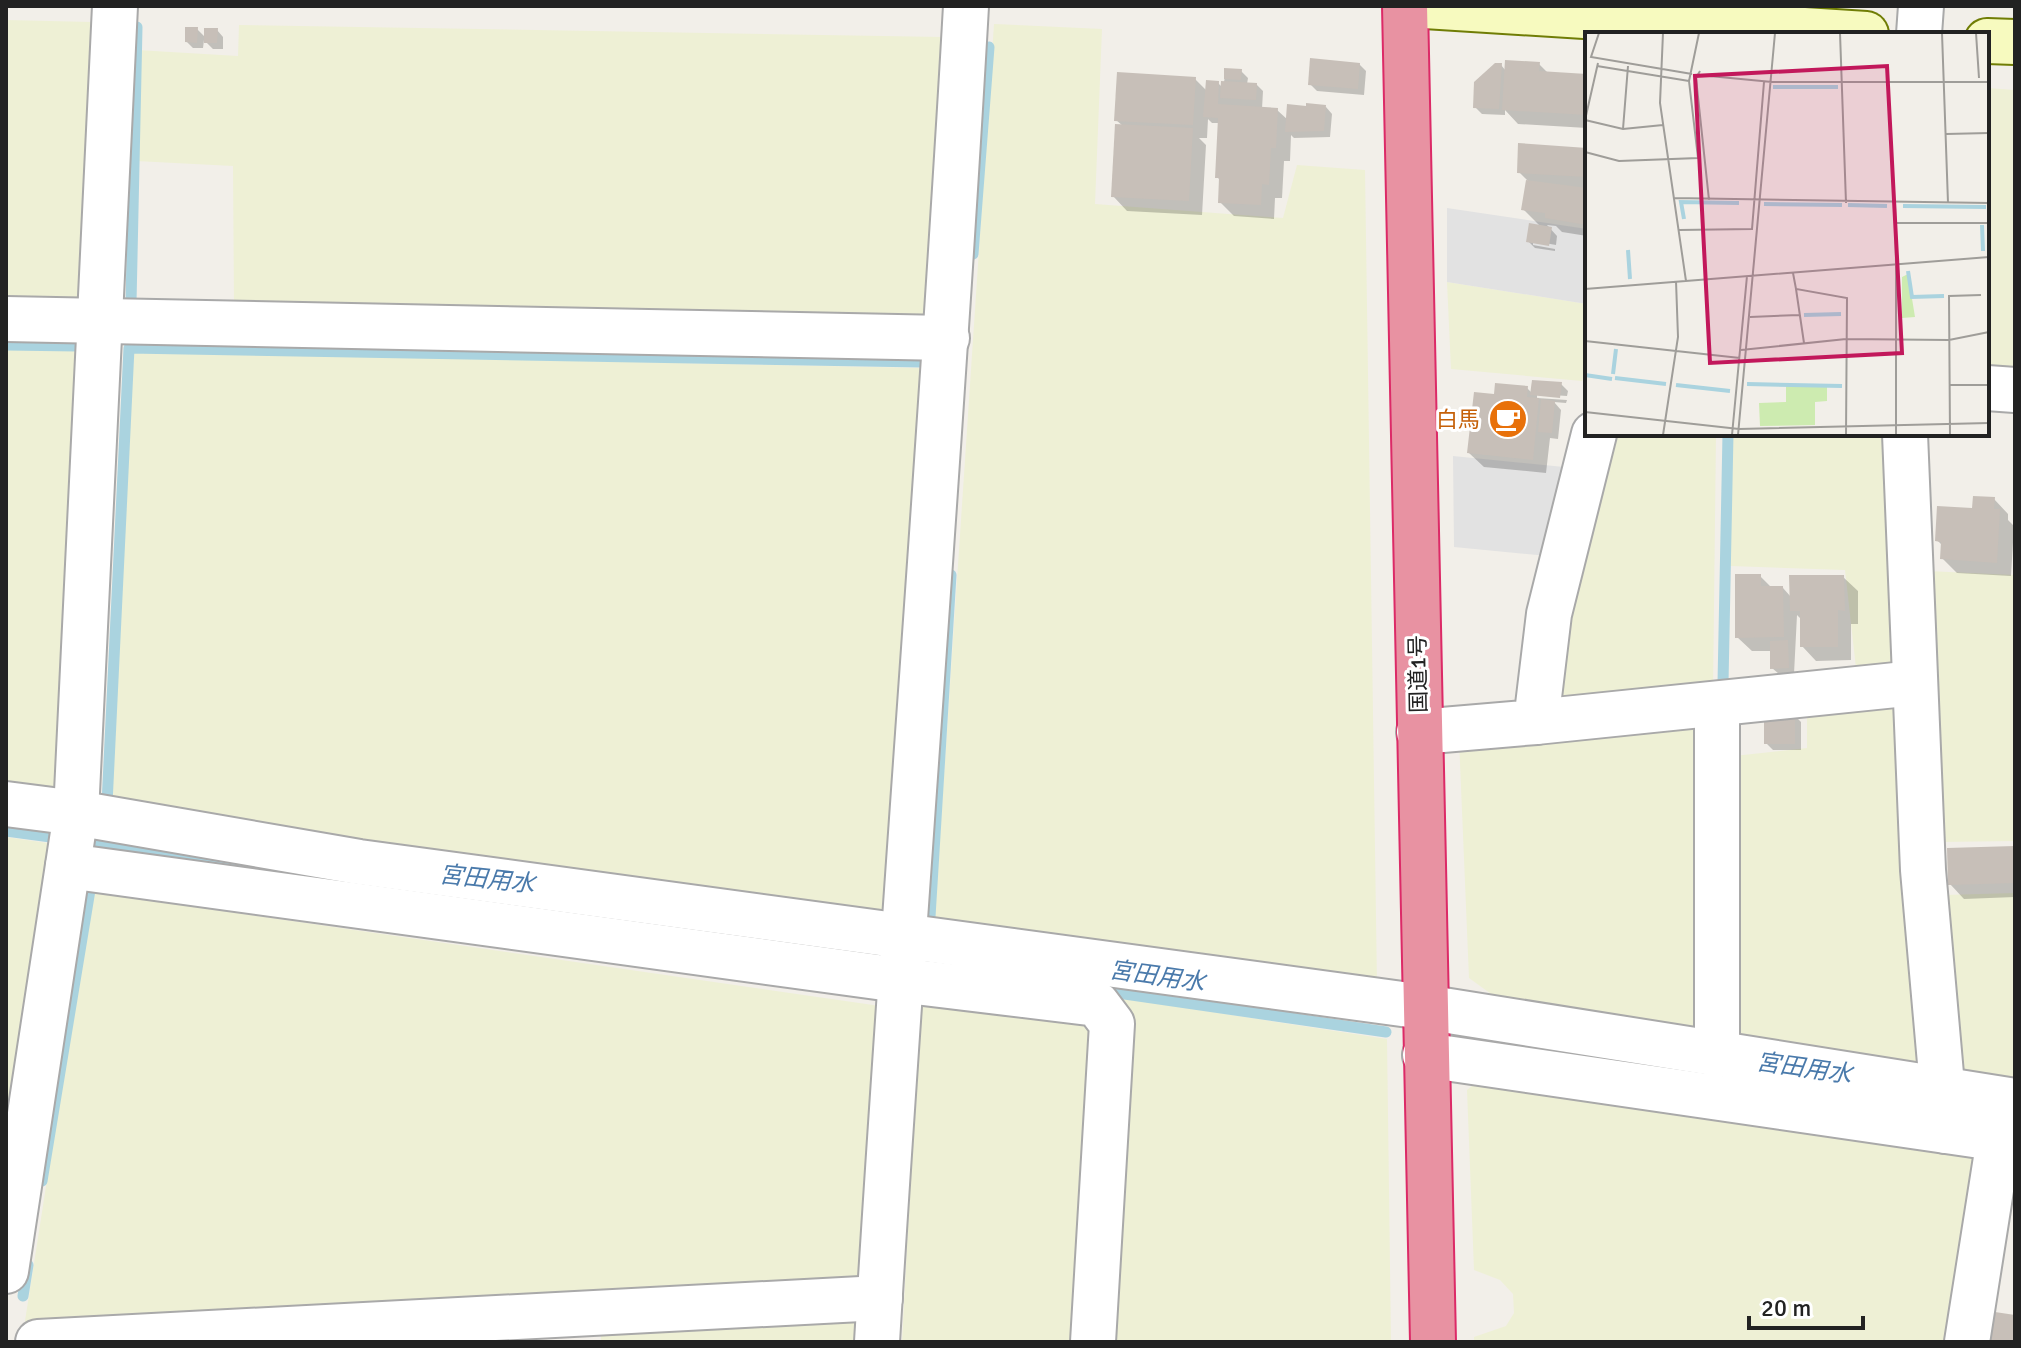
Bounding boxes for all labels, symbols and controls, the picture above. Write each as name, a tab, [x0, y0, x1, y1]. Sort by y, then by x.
inset map	[1585, 32, 1989, 436]
cafe icon: 白馬	[1487, 398, 1529, 440]
place label: 白馬	[1436, 406, 1480, 433]
street label: 国道1号	[1404, 635, 1432, 713]
water label: 宮田用水	[438, 859, 539, 899]
water label: 宮田用水	[1107, 954, 1210, 998]
water label: 宮田用水	[1754, 1046, 1857, 1090]
scale bar	[1749, 1280, 1863, 1330]
text: 20 m	[1761, 1293, 1811, 1323]

